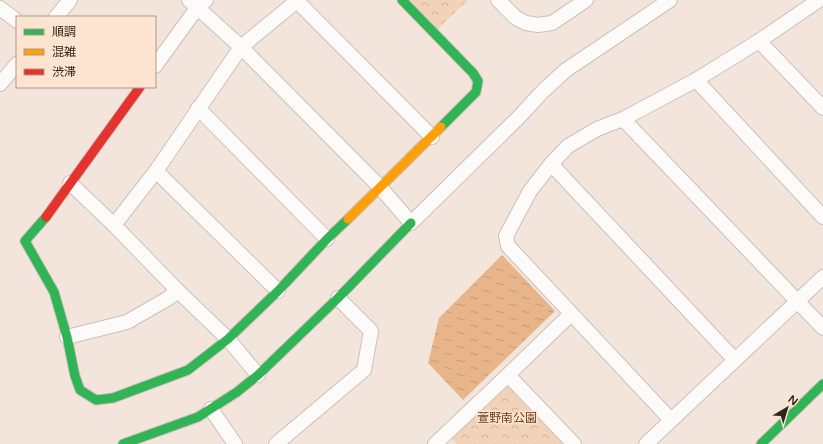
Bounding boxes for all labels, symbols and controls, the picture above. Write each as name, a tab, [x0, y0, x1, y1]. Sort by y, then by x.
legend	[16, 16, 156, 88]
text: 順調	[52, 25, 76, 39]
text: 混雑	[52, 45, 76, 59]
text: 渋滞	[52, 65, 76, 79]
north arrow	[767, 388, 807, 428]
text: N	[785, 393, 800, 408]
park label: 萱野南公園	[477, 411, 537, 425]

